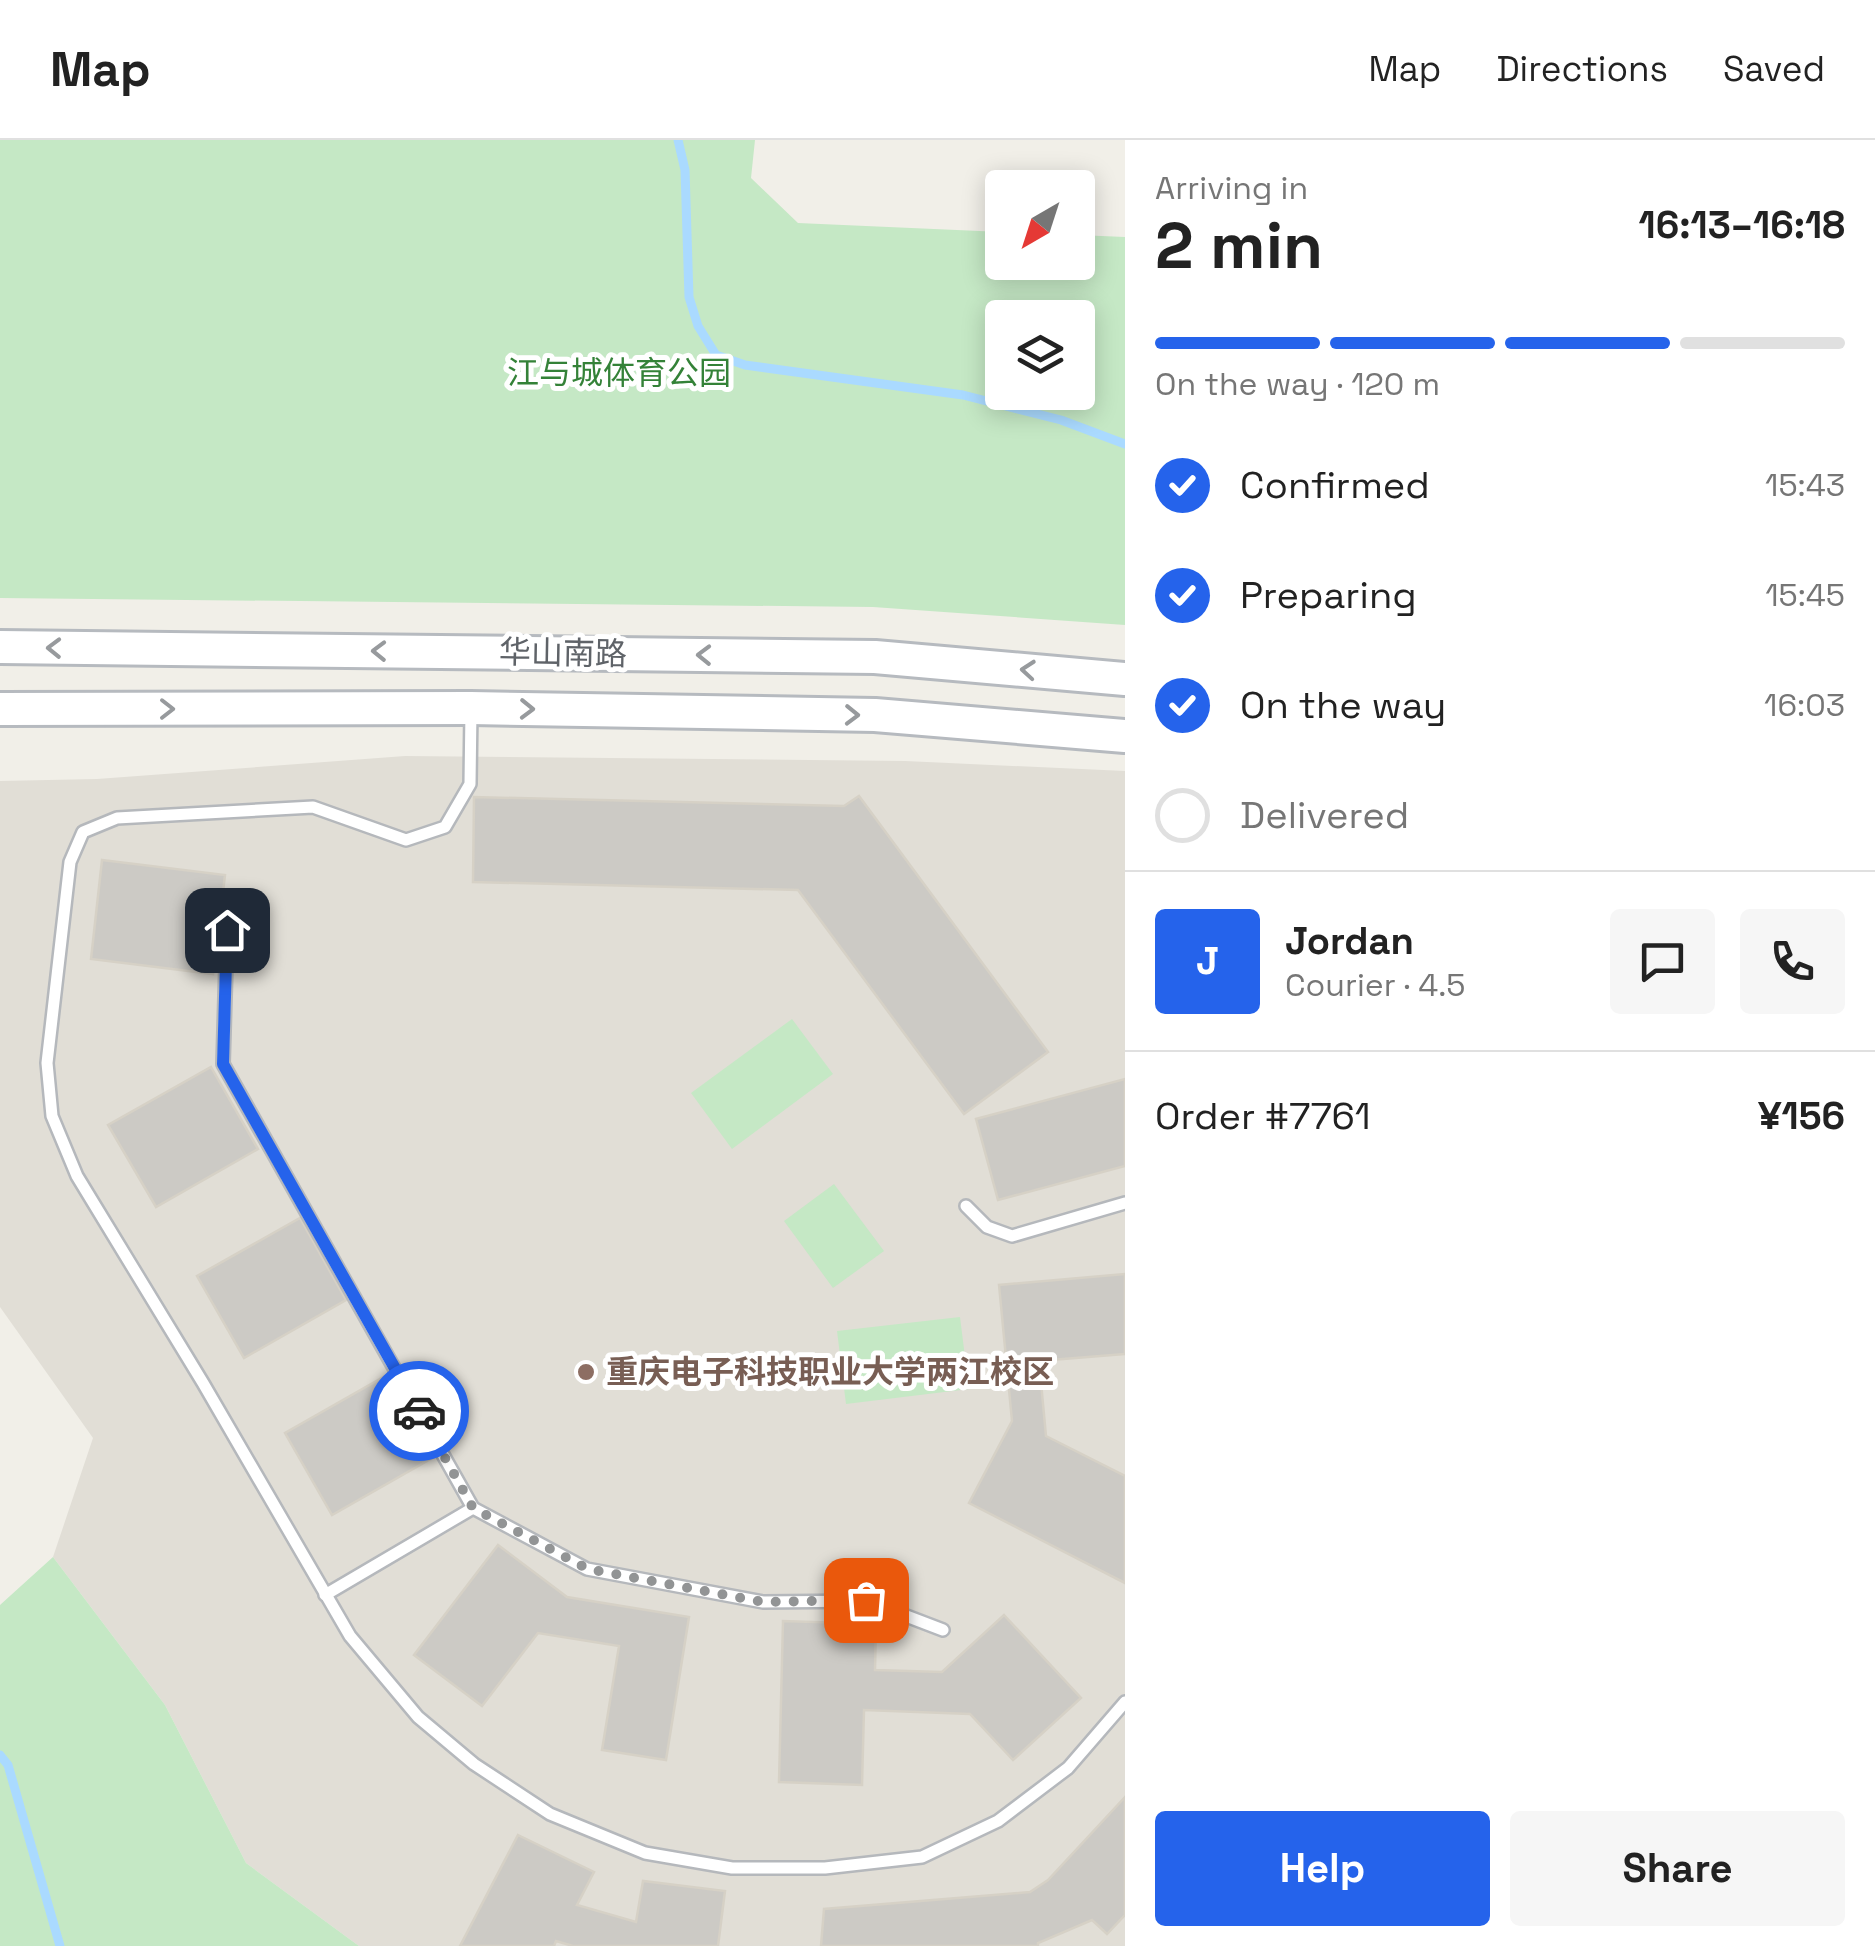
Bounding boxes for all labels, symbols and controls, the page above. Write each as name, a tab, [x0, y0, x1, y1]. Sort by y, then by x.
text: Map	[50, 39, 151, 100]
text: Map	[1368, 47, 1441, 91]
text: Directions	[1496, 47, 1668, 91]
text: Saved	[1723, 47, 1825, 91]
text: Arriving in	[1155, 168, 1308, 208]
north arrow	[985, 170, 1095, 280]
map controls	[985, 170, 1095, 410]
text: 16:13–16:18	[1639, 201, 1845, 249]
text: 2 min	[1155, 204, 1323, 287]
button: layers	[985, 300, 1095, 410]
park label: 江与城体育公园	[507, 353, 731, 393]
text: On the way · 120 m	[1155, 364, 1440, 404]
icon: check	[1155, 458, 1210, 513]
text: Confirmed	[1240, 461, 1430, 509]
text: 15:43	[1765, 465, 1845, 505]
icon: check	[1155, 568, 1210, 623]
text: Preparing	[1240, 571, 1417, 619]
text: 15:45	[1765, 575, 1845, 615]
street label: 华山南路	[499, 632, 627, 674]
one-way arrow	[45, 637, 60, 659]
one-way arrow	[370, 641, 386, 662]
one-way arrow	[695, 644, 710, 666]
one-way arrow	[1019, 660, 1035, 682]
icon: check	[1155, 678, 1210, 733]
text: On the way	[1240, 681, 1446, 729]
text: 16:03	[1764, 685, 1845, 725]
one-way arrow	[160, 698, 176, 720]
one-way arrow	[520, 699, 536, 720]
one-way arrow	[846, 704, 861, 726]
text: Delivered	[1240, 791, 1409, 839]
pin	[185, 888, 270, 973]
icon: home	[200, 903, 255, 958]
button: chat	[1610, 909, 1715, 1014]
button: phone	[1740, 909, 1845, 1014]
text: Jordan	[1285, 917, 1414, 965]
text: J	[1196, 937, 1219, 985]
text: Courier · 4.5	[1285, 965, 1466, 1005]
text: Order #7761	[1155, 1092, 1371, 1140]
text: ¥156	[1758, 1092, 1845, 1140]
place label: 重庆电子科技职业大学两江校区	[606, 1352, 1054, 1392]
courier	[369, 1361, 469, 1461]
marker: 重庆电子科技职业大学两江校区	[575, 1361, 597, 1383]
icon: car	[392, 1384, 447, 1439]
pin	[824, 1558, 909, 1643]
icon: bag	[839, 1573, 894, 1628]
button: Help	[1155, 1811, 1490, 1926]
button: Share	[1510, 1811, 1845, 1926]

